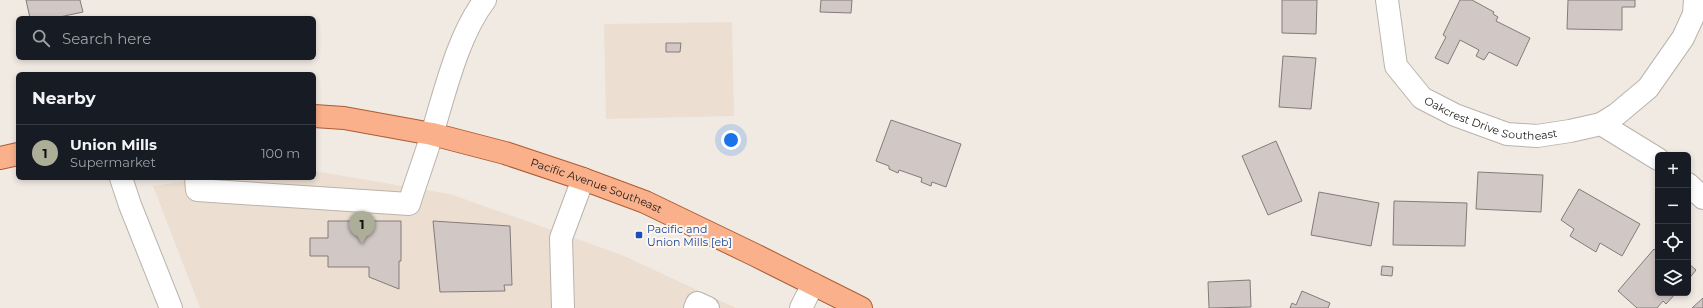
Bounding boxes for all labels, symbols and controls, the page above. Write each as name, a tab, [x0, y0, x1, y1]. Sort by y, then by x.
search box	[16, 16, 316, 60]
icon: search	[30, 27, 52, 49]
text: Search here	[62, 29, 151, 48]
text: Nearby	[32, 88, 96, 108]
street label: Oakcrest Drive Southeast	[1422, 93, 1559, 143]
your location	[721, 130, 741, 150]
text: Union Mills	[70, 135, 157, 154]
text: 1	[42, 145, 48, 161]
text: 100 m	[261, 145, 300, 161]
map controls	[1655, 152, 1691, 296]
button: +	[1655, 152, 1691, 188]
text: Supermarket	[70, 154, 156, 170]
street label: Pacific Avenue Southeast	[529, 155, 665, 217]
button: −	[1655, 188, 1691, 224]
pin: 1	[349, 211, 375, 244]
place label: Pacific and Union Mills [eb]	[647, 222, 732, 249]
button: locate	[1655, 224, 1691, 260]
marker: Pacific and Union Mills [eb]	[634, 230, 644, 240]
button: layers	[1655, 260, 1691, 296]

